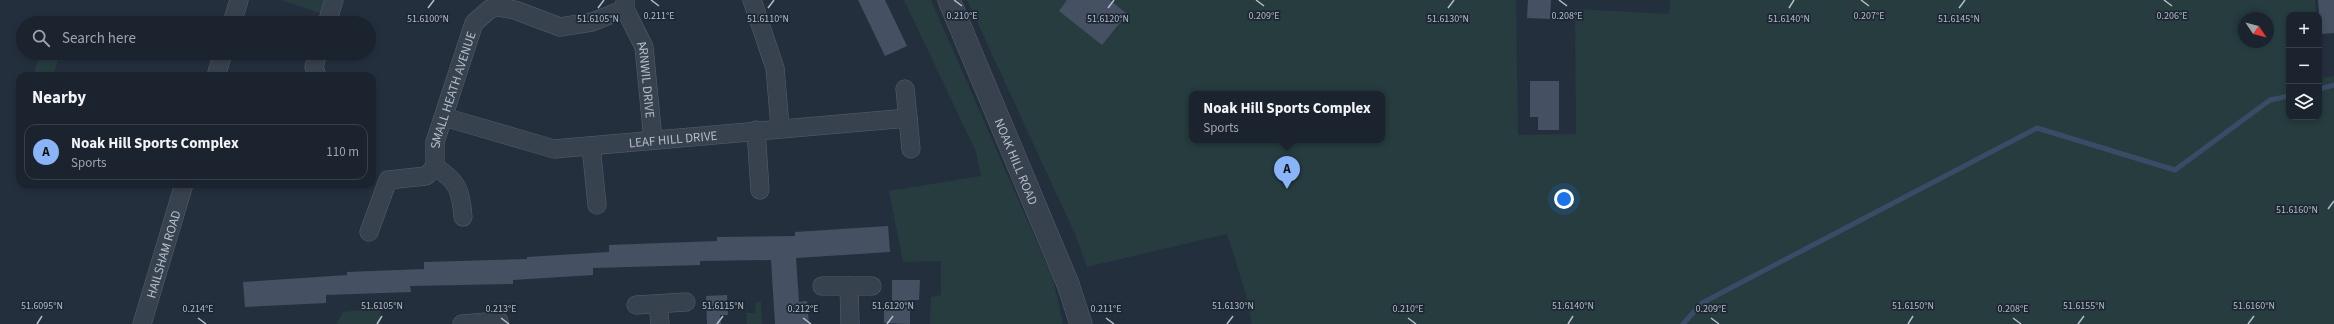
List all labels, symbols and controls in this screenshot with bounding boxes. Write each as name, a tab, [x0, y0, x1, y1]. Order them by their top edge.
text: 0.211°E	[644, 9, 674, 23]
text: 0.210°E	[947, 9, 977, 23]
text: 0.209°E	[1249, 9, 1279, 23]
text: 0.208°E	[1552, 9, 1582, 23]
text: 0.207°E	[1854, 9, 1884, 23]
text: 0.206°E	[2157, 9, 2187, 23]
text: 51.6100°N	[407, 12, 449, 26]
text: 51.6105°N	[577, 12, 619, 26]
text: 51.6110°N	[747, 12, 789, 26]
text: 51.6120°N	[1087, 12, 1129, 26]
text: 51.6130°N	[1427, 12, 1469, 26]
text: 51.6140°N	[1768, 12, 1810, 26]
text: 51.6145°N	[1938, 12, 1980, 26]
north arrow	[2238, 12, 2274, 48]
map controls	[2286, 12, 2322, 120]
button: +	[2286, 12, 2322, 48]
search box	[16, 16, 376, 60]
icon: search	[30, 27, 52, 49]
text: Search here	[62, 28, 136, 49]
street label: SMALL HEATH AVENUE	[427, 29, 481, 149]
street label: ARNWIL DRIVE	[632, 38, 659, 119]
button: −	[2286, 48, 2322, 84]
button: layers	[2286, 84, 2322, 120]
text: Nearby	[32, 86, 86, 110]
popup	[1189, 91, 1385, 143]
text: Noak Hill Sports Complex	[1203, 98, 1371, 119]
street label: NOAK HILL ROAD	[990, 116, 1042, 208]
text: Sports	[1203, 119, 1239, 137]
street label: LEAF HILL DRIVE	[628, 127, 718, 152]
text: Noak Hill Sports Complex	[71, 133, 239, 154]
text: A	[42, 143, 50, 161]
text: 110 m	[326, 143, 359, 161]
text: Sports	[71, 154, 106, 172]
pin: A	[1274, 156, 1300, 189]
your location	[1554, 189, 1574, 209]
text: 51.6160°N	[2276, 203, 2318, 217]
street label: HAILSHAM ROAD	[142, 208, 186, 300]
text: 51.6095°N	[21, 299, 63, 313]
text: 51.6105°N	[361, 299, 403, 313]
text: 51.6115°N	[702, 299, 744, 313]
text: 51.6120°N	[872, 299, 914, 313]
text: 51.6130°N	[1212, 299, 1254, 313]
text: 51.6140°N	[1552, 299, 1594, 313]
text: 51.6150°N	[1892, 299, 1934, 313]
text: 51.6155°N	[2063, 299, 2105, 313]
text: 51.6160°N	[2233, 299, 2275, 313]
text: 0.214°E	[183, 302, 213, 316]
text: 0.213°E	[486, 302, 516, 316]
text: 0.212°E	[788, 302, 818, 316]
text: 0.211°E	[1091, 302, 1121, 316]
text: 0.210°E	[1393, 302, 1423, 316]
text: 0.209°E	[1696, 302, 1726, 316]
text: 0.208°E	[1998, 302, 2028, 316]

